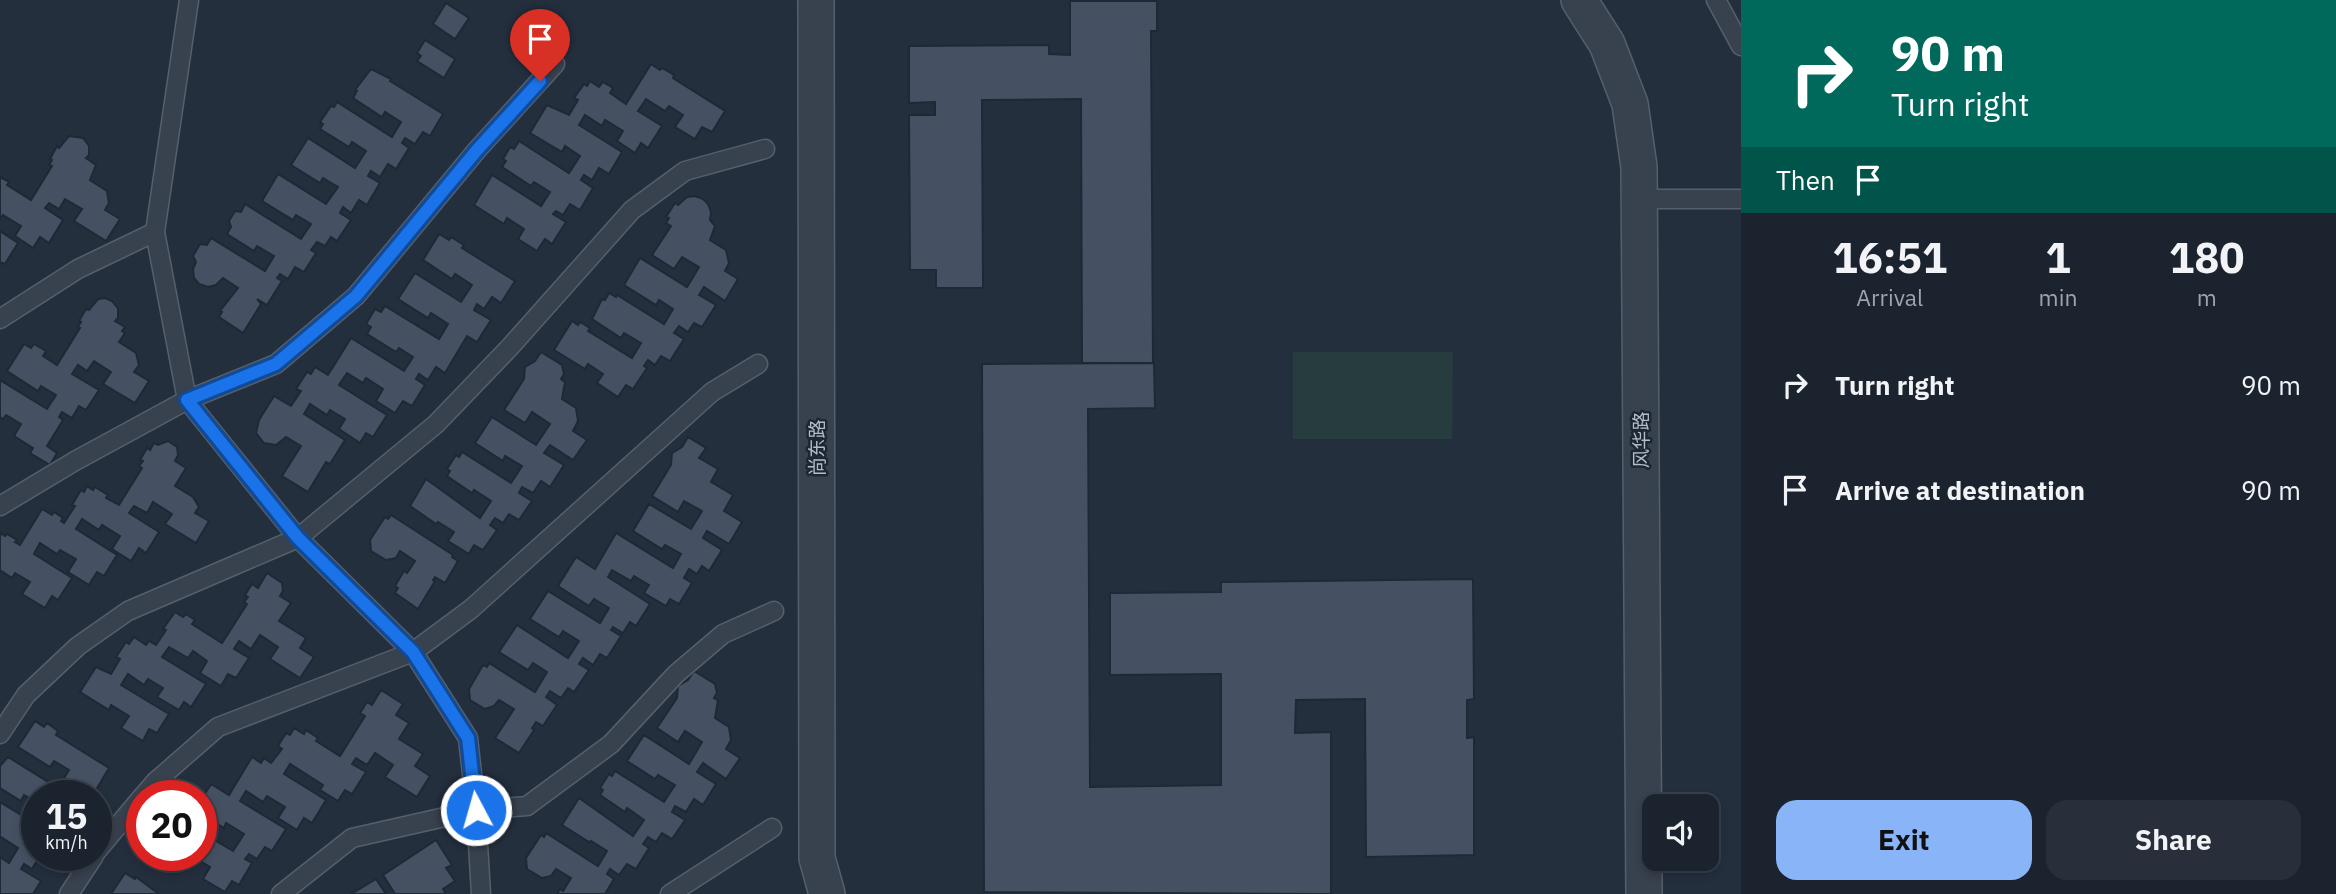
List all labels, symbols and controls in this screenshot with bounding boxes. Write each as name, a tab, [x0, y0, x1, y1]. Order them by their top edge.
pin	[510, 9, 570, 81]
icon: arrive	[521, 20, 559, 58]
text: 90 m	[1891, 21, 2005, 84]
icon: right	[1776, 28, 1867, 119]
text: Turn right	[1891, 83, 2029, 125]
icon: arrive	[1849, 161, 1887, 199]
text: Then	[1776, 163, 1835, 197]
text: 16:51	[1832, 230, 1947, 285]
text: 1	[2045, 230, 2071, 285]
text: 180	[2169, 230, 2245, 285]
text: Arrival	[1856, 282, 1923, 312]
text: min	[2039, 282, 2077, 312]
text: m	[2197, 282, 2217, 312]
icon: right	[1776, 366, 1814, 404]
text: Turn right	[1835, 368, 1954, 402]
text: 90 m	[2241, 368, 2301, 402]
street label: 风华路	[1629, 411, 1653, 469]
street label: 尚东路	[805, 419, 829, 477]
icon: arrive	[1776, 471, 1814, 509]
text: Arrive at destination	[1835, 473, 2085, 507]
text: 90 m	[2241, 473, 2301, 507]
position arrow	[439, 773, 513, 847]
speed limit sign: 20	[126, 780, 217, 871]
text: 15	[45, 793, 88, 839]
map controls	[1642, 794, 1719, 871]
button: sound	[1642, 794, 1719, 871]
button: Exit	[1776, 800, 2032, 880]
button: Share	[2046, 800, 2301, 880]
text: km/h	[45, 831, 88, 854]

